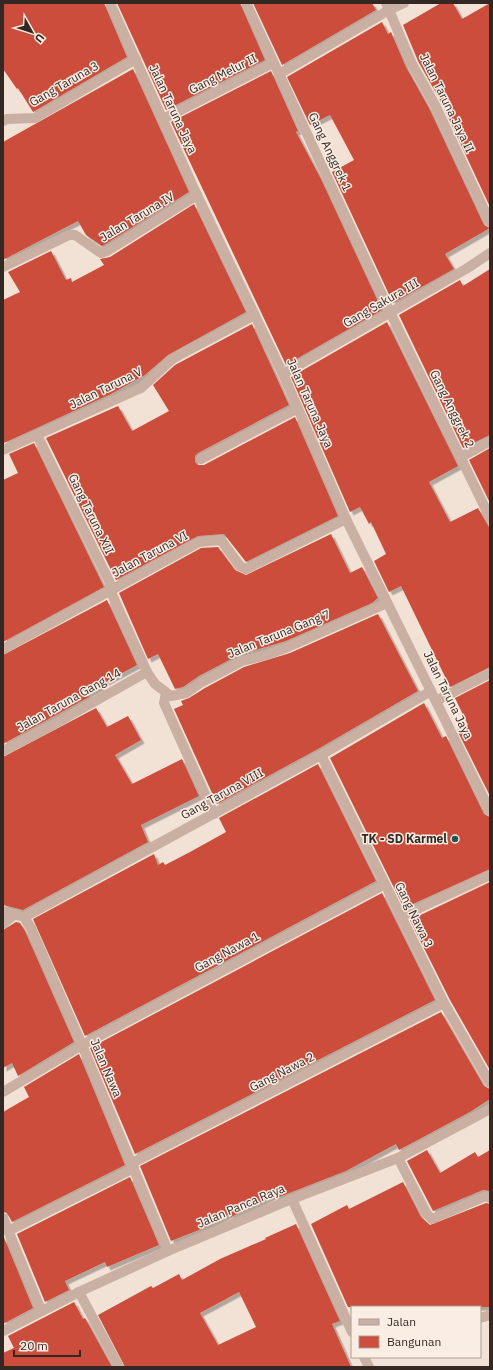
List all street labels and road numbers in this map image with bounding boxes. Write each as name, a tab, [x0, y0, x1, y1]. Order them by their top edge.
street label: Gang Melur II	[186, 50, 259, 97]
street label: Jalan Taruna Jaya II	[417, 51, 478, 155]
street label: Gang Taruna 3	[26, 58, 101, 109]
street label: Jalan Taruna Jaya	[146, 62, 201, 156]
street label: Gang Anggrek 1	[306, 110, 355, 194]
street label: Jalan Taruna IV	[97, 188, 177, 245]
street label: Gang Sakura III	[340, 275, 422, 330]
street label: Jalan Taruna Jaya	[284, 356, 337, 450]
street label: Jalan Taruna V	[67, 363, 145, 412]
street label: Gang Anggrek 2	[427, 367, 478, 450]
street label: Gang Taruna XII	[66, 471, 117, 557]
street label: Jalan Taruna VI	[109, 527, 190, 580]
street label: Jalan Taruna Gang 7	[225, 606, 332, 661]
street label: Jalan Taruna Jaya	[421, 648, 477, 742]
street label: Jalan Taruna Gang 14	[14, 665, 123, 734]
street label: Gang Taruna VIII	[178, 765, 266, 822]
street label: Gang Nawa 3	[392, 880, 437, 950]
street label: Gang Nawa 1	[192, 928, 262, 975]
street label: Jalan Nawa	[87, 1036, 126, 1100]
street label: Gang Nawa 2	[247, 1049, 317, 1094]
street label: Jalan Panca Raya	[195, 1180, 287, 1231]

